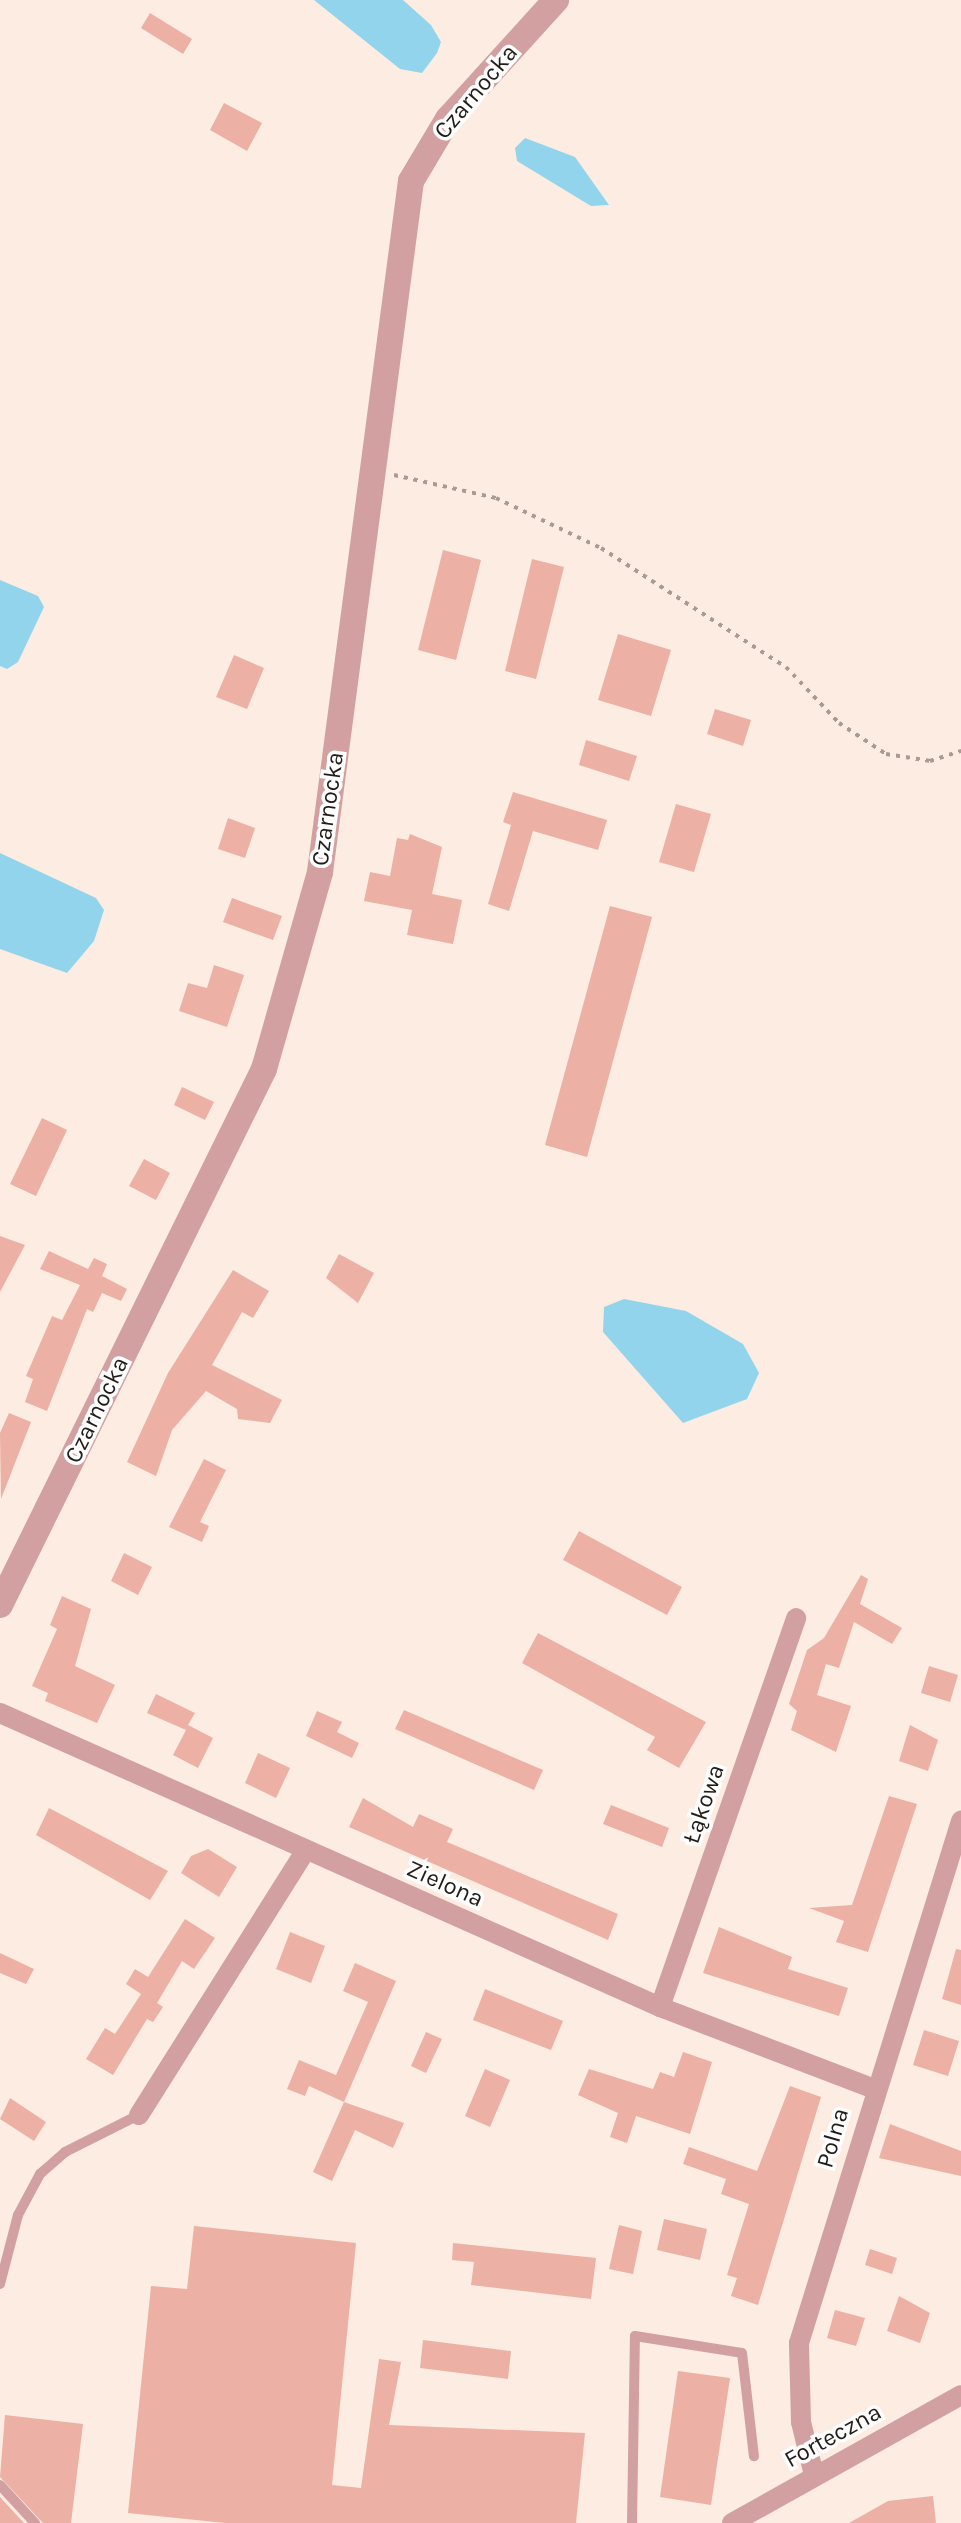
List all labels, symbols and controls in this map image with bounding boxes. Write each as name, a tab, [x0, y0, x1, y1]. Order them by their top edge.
street label: Czarnocka	[428, 39, 524, 145]
street label: Czarnocka	[306, 750, 350, 868]
street label: Czarnocka	[59, 1352, 135, 1468]
street label: Łąkowa	[677, 1761, 731, 1847]
street label: Zielona	[402, 1854, 488, 1914]
street label: Polna	[811, 2105, 855, 2171]
street label: Forteczna	[779, 2398, 887, 2474]

